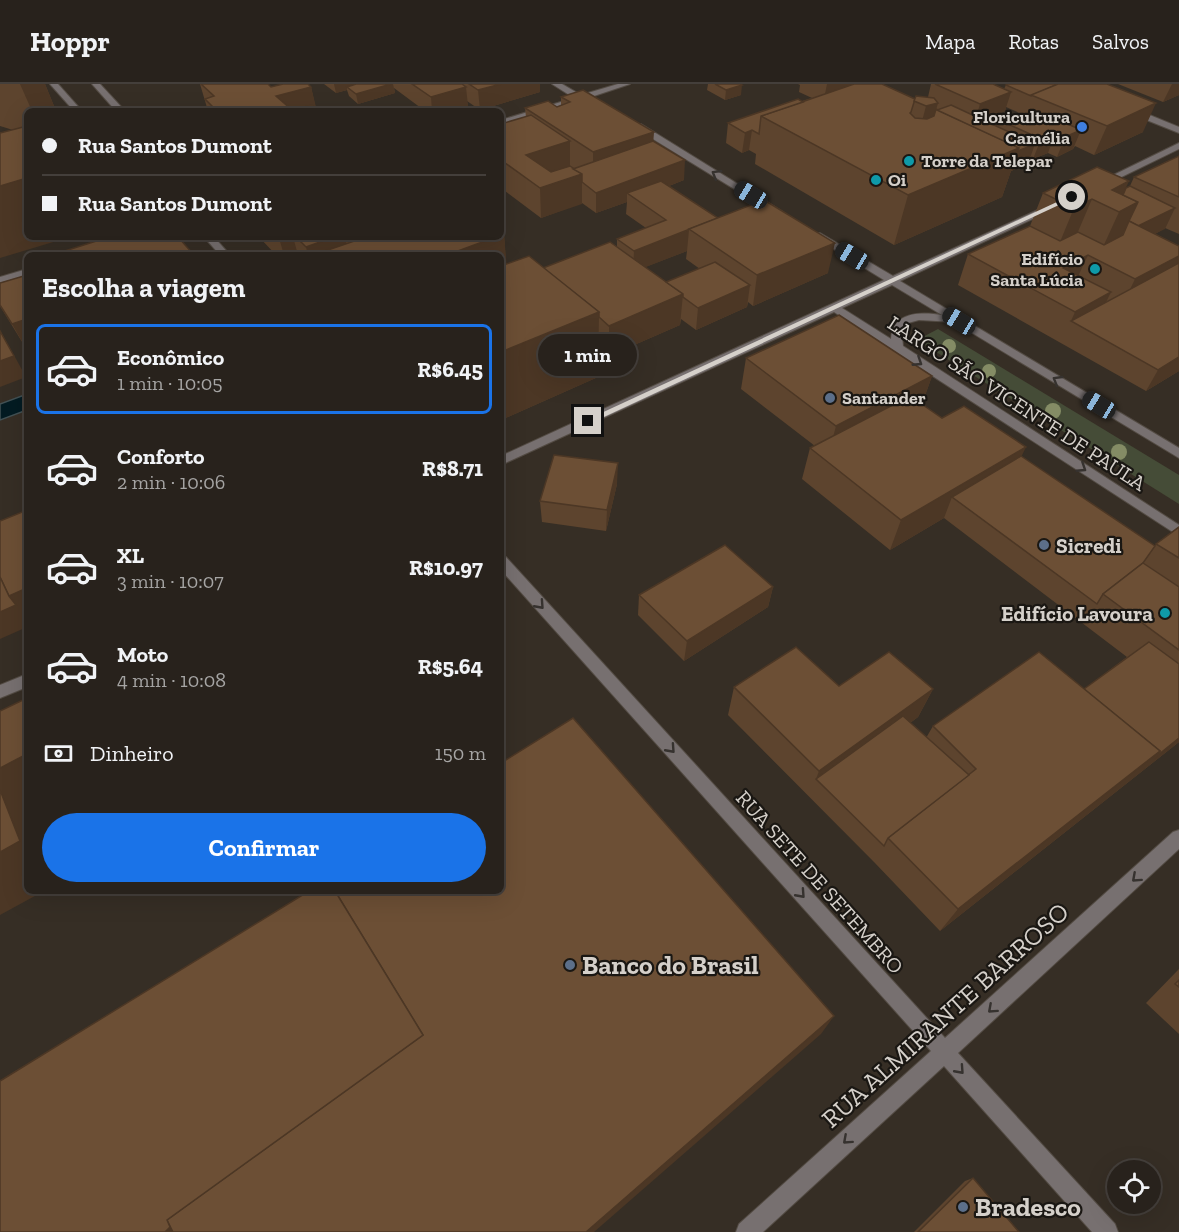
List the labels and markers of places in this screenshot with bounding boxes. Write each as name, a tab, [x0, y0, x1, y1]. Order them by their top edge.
place label: Floricultura Camélia	[973, 106, 1070, 149]
marker: Floricultura Camélia	[1075, 120, 1089, 134]
place label: Torre da Telepar	[921, 150, 1053, 172]
marker: Torre da Telepar	[902, 154, 916, 168]
place label: Oi	[888, 169, 907, 191]
marker: Oi	[869, 173, 883, 187]
place label: Edifício Santa Lúcia	[990, 248, 1084, 291]
marker: Edifício Santa Lúcia	[1088, 262, 1102, 276]
place label: Santander	[842, 387, 926, 409]
marker: Santander	[823, 391, 837, 405]
place label: Sicredi	[1056, 533, 1122, 558]
marker: Sicredi	[1037, 538, 1051, 552]
place label: Edifício Lavoura	[1001, 601, 1153, 626]
marker: Edifício Lavoura	[1158, 606, 1172, 620]
place label: Banco do Brasil	[582, 949, 759, 981]
marker: Banco do Brasil	[563, 958, 577, 972]
place label: Bradesco	[975, 1191, 1081, 1223]
marker: Bradesco	[956, 1200, 970, 1214]

